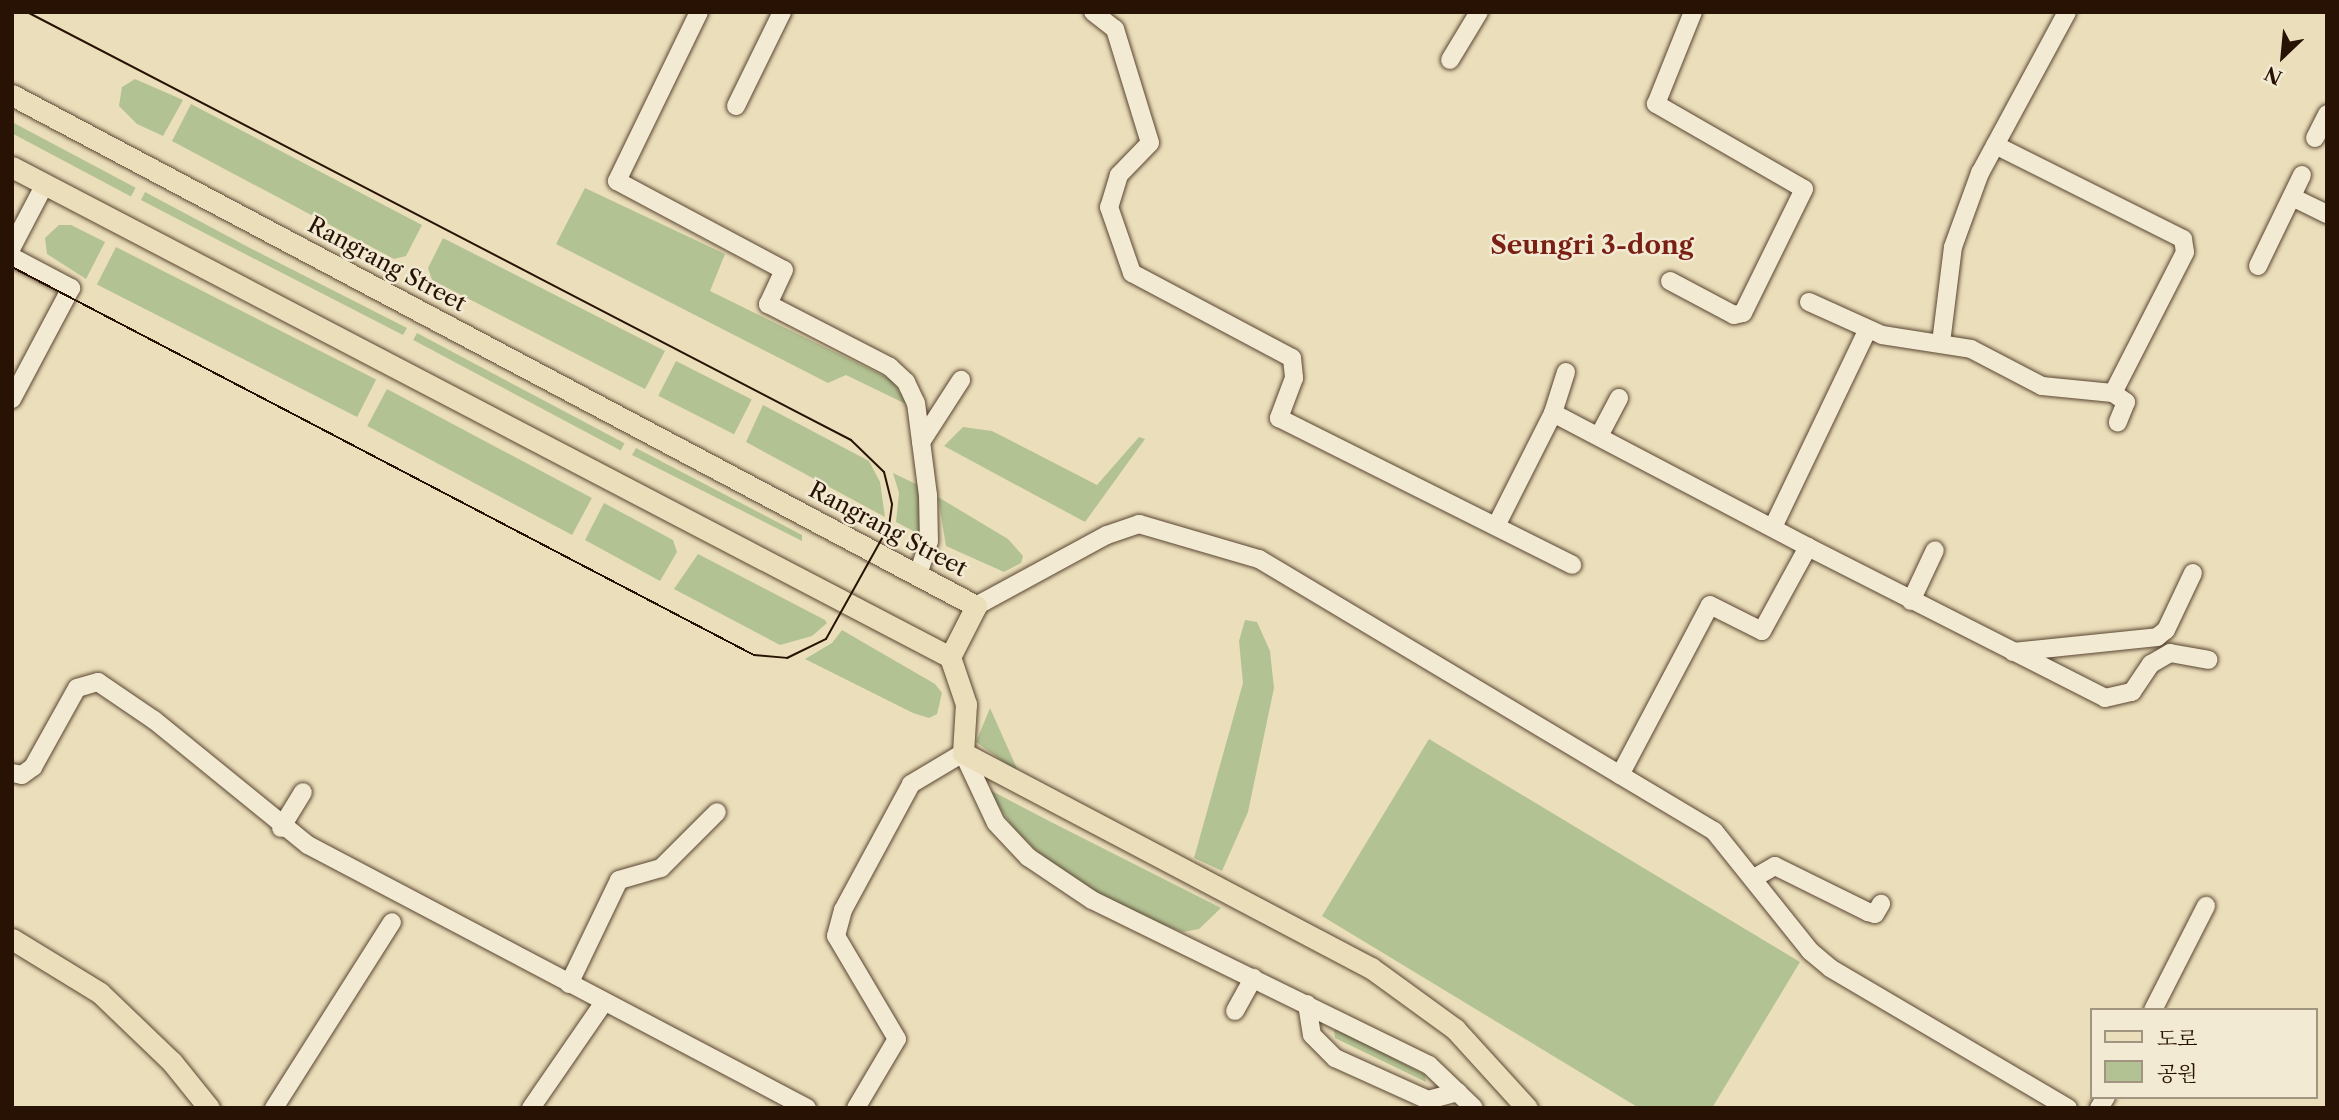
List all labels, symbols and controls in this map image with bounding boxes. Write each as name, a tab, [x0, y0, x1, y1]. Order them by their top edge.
north arrow	[2248, 21, 2318, 91]
text: N	[2261, 61, 2286, 89]
street label: Rangrang Street	[303, 211, 471, 317]
district label: Seungri 3-dong	[1490, 230, 1694, 262]
street label: Rangrang Street	[804, 476, 972, 582]
legend	[2090, 1008, 2318, 1099]
text: 도로	[2157, 1026, 2198, 1051]
text: 공원	[2157, 1061, 2198, 1086]

